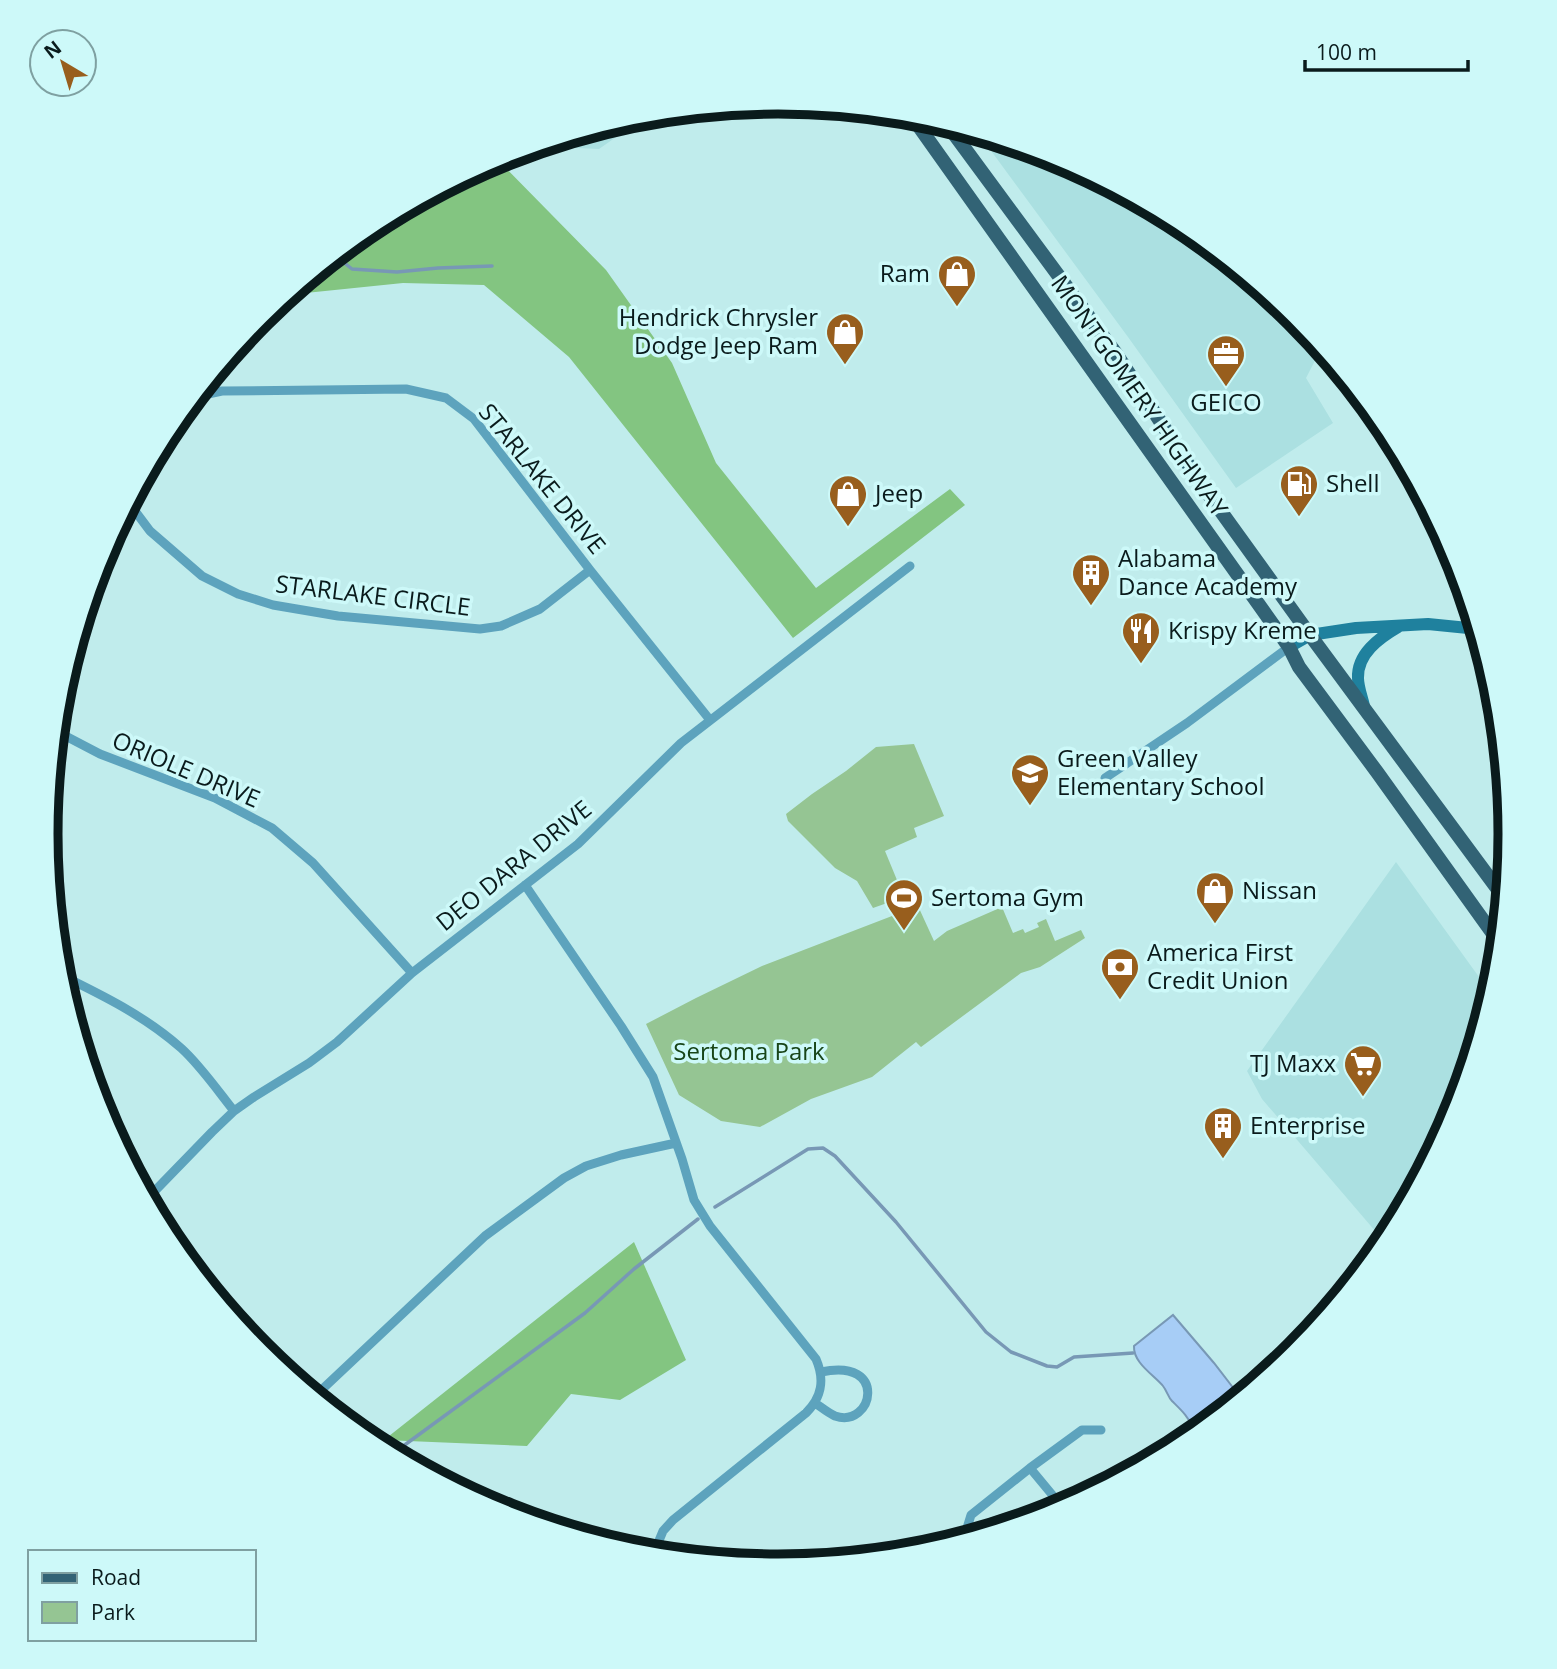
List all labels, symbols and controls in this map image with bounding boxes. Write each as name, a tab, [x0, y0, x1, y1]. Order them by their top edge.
north arrow	[28, 28, 98, 98]
scale bar	[1305, 28, 1468, 72]
text: N	[38, 35, 67, 65]
text: 100 m	[1316, 38, 1377, 66]
shop icon: Ram	[936, 253, 978, 308]
place label: Ram	[880, 256, 930, 289]
street label: MONTGOMERY HIGHWAY	[1044, 268, 1236, 523]
place label: Hendrick Chrysler Dodge Jeep Ram	[619, 300, 818, 361]
shop icon: Hendrick Chrysler Dodge Jeep Ram	[824, 311, 866, 366]
office icon: GEICO	[1205, 333, 1247, 388]
place label: GEICO	[1190, 385, 1262, 418]
street label: STARLAKE DRIVE	[472, 396, 614, 560]
fuel station icon: Shell	[1278, 463, 1320, 518]
place label: Shell	[1326, 466, 1379, 499]
shop icon: Jeep	[827, 473, 869, 528]
place label: Jeep	[873, 476, 923, 509]
place label: Alabama Dance Academy	[1118, 541, 1298, 602]
building icon: Alabama Dance Academy	[1070, 552, 1112, 607]
street label: STARLAKE CIRCLE	[274, 566, 472, 623]
restaurant icon: Krispy Kreme	[1120, 610, 1162, 665]
place label: Krispy Kreme	[1168, 613, 1317, 646]
street label: ORIOLE DRIVE	[108, 723, 266, 815]
place label: Green Valley Elementary School	[1057, 741, 1265, 802]
school or university icon: Green Valley Elementary School	[1009, 752, 1051, 807]
street label: DEO DARA DRIVE	[428, 792, 598, 938]
shop icon: Nissan	[1194, 870, 1236, 925]
place label: Nissan	[1242, 873, 1317, 906]
sports icon: Sertoma Gym	[883, 877, 925, 932]
place label: Sertoma Gym	[931, 880, 1084, 913]
place label: America First Credit Union	[1147, 935, 1293, 996]
bank icon: America First Credit Union	[1099, 946, 1141, 1001]
park label: Sertoma Park	[673, 1034, 825, 1067]
supermarket icon: TJ Maxx	[1342, 1043, 1384, 1098]
place label: TJ Maxx	[1250, 1046, 1336, 1079]
building icon: Enterprise	[1202, 1105, 1244, 1160]
place label: Enterprise	[1250, 1108, 1365, 1141]
legend	[28, 1550, 256, 1641]
text: Road	[91, 1563, 141, 1591]
text: Park	[91, 1598, 135, 1626]

